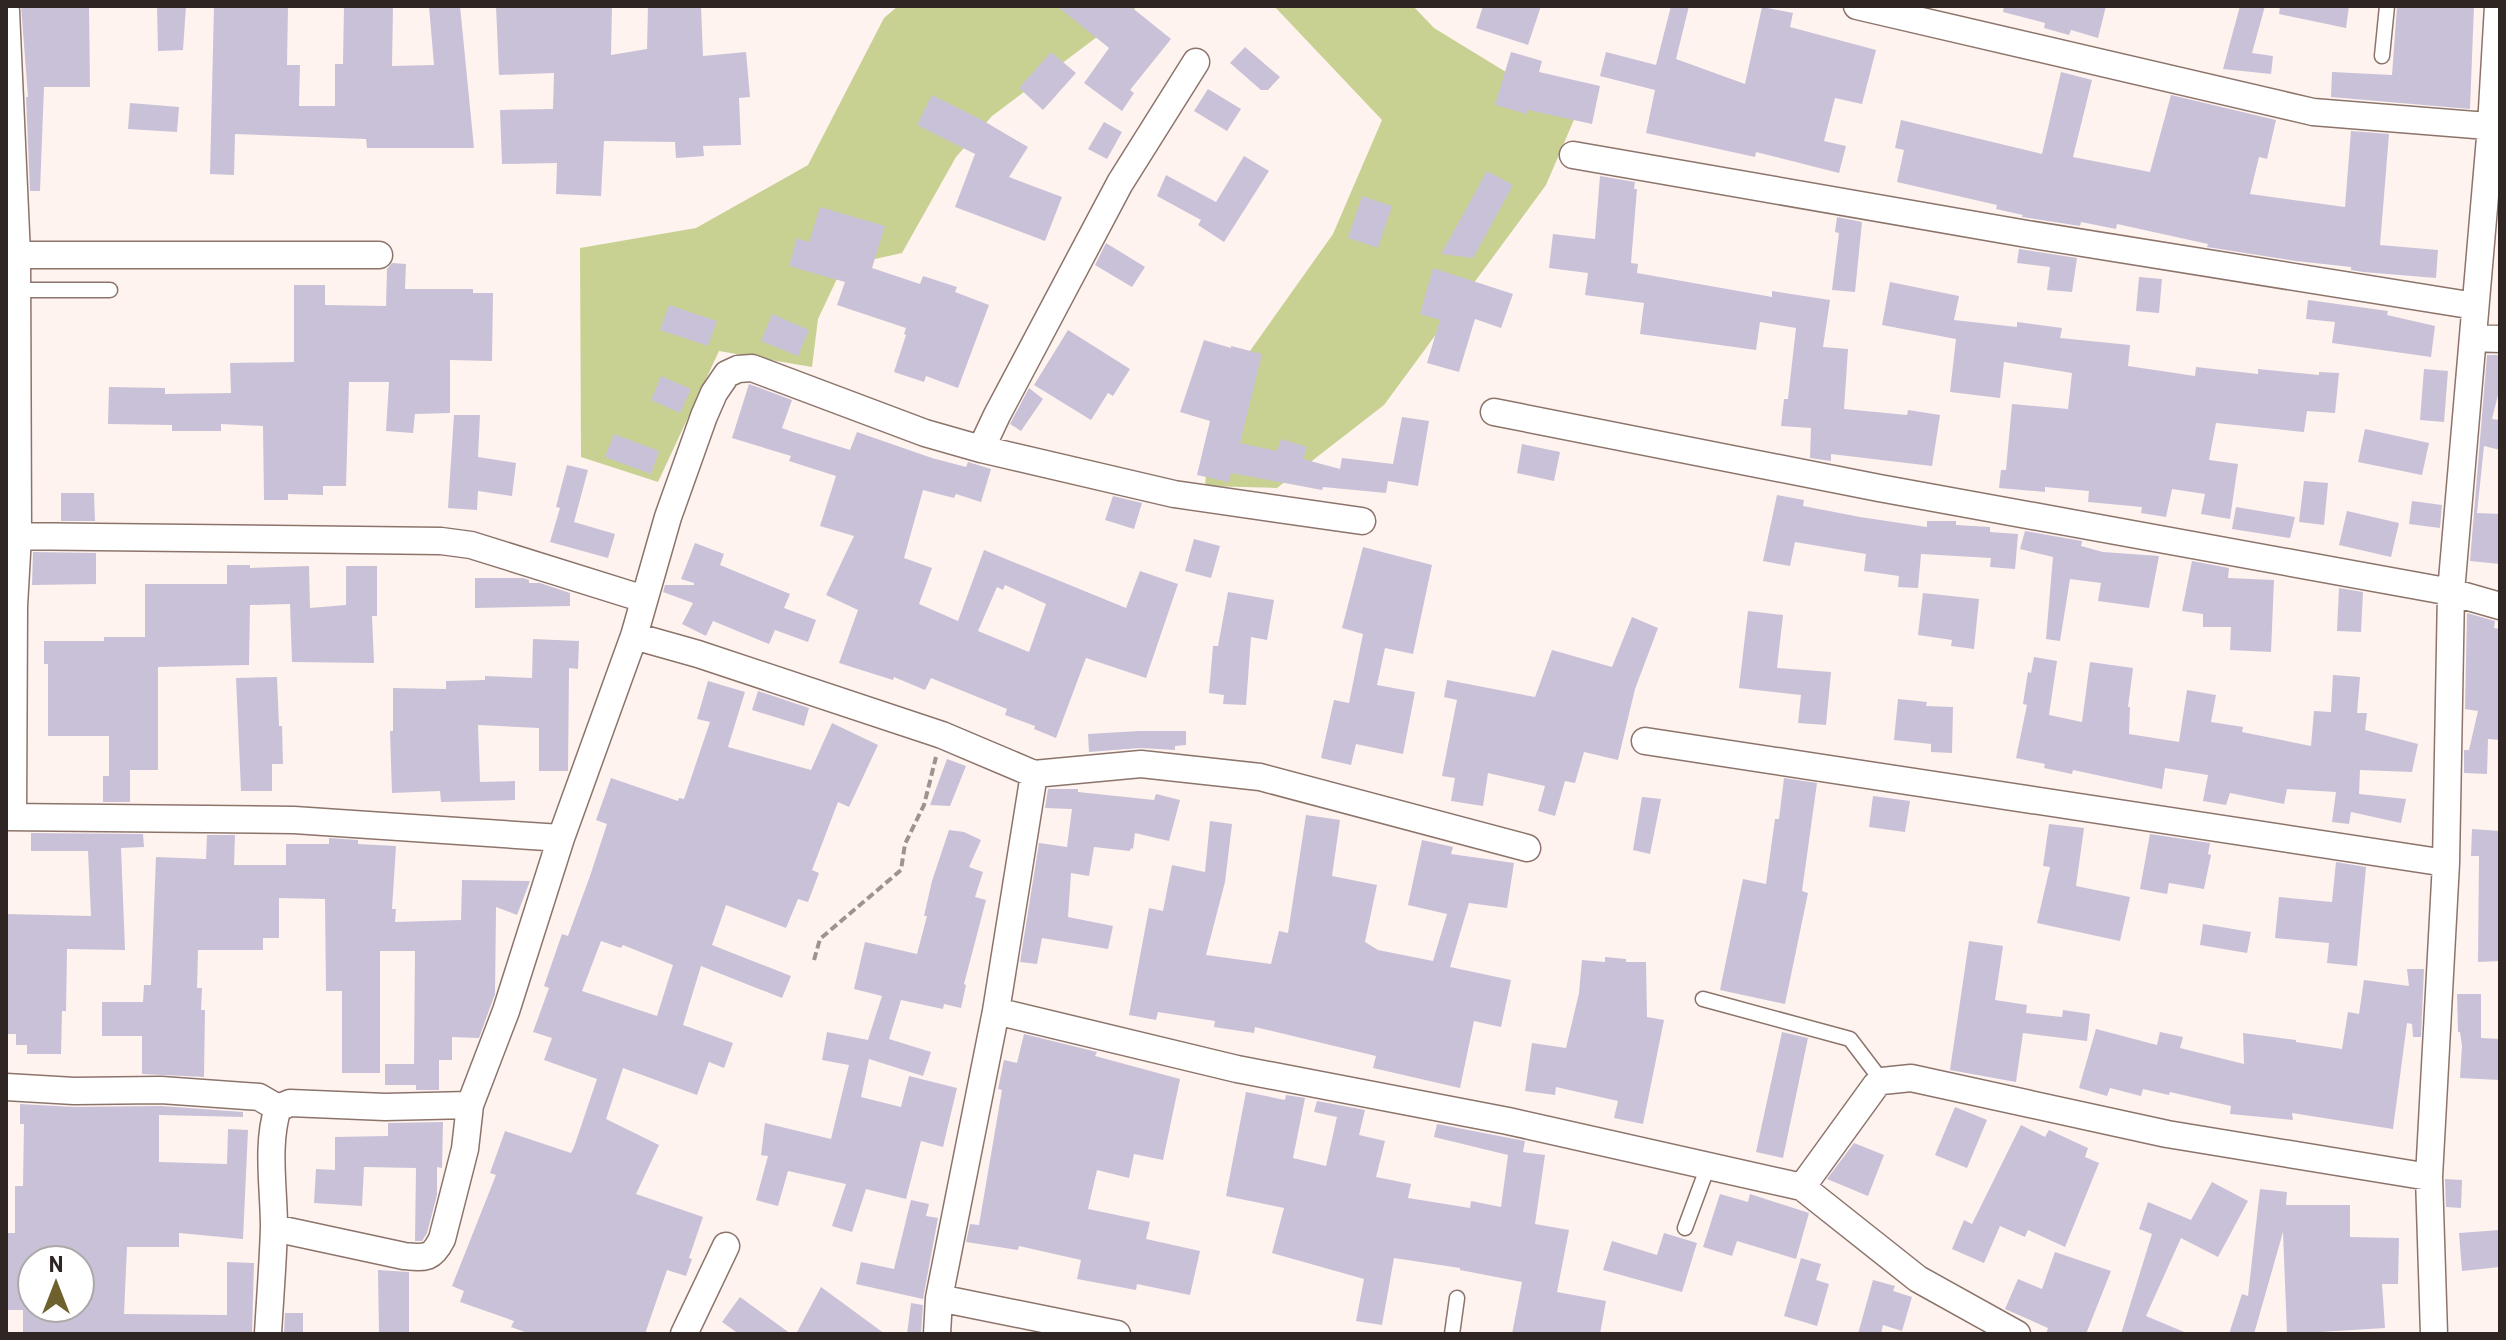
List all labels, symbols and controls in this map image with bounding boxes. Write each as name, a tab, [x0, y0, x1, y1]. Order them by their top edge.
north arrow	[16, 1244, 96, 1324]
text: N	[49, 1250, 63, 1276]

